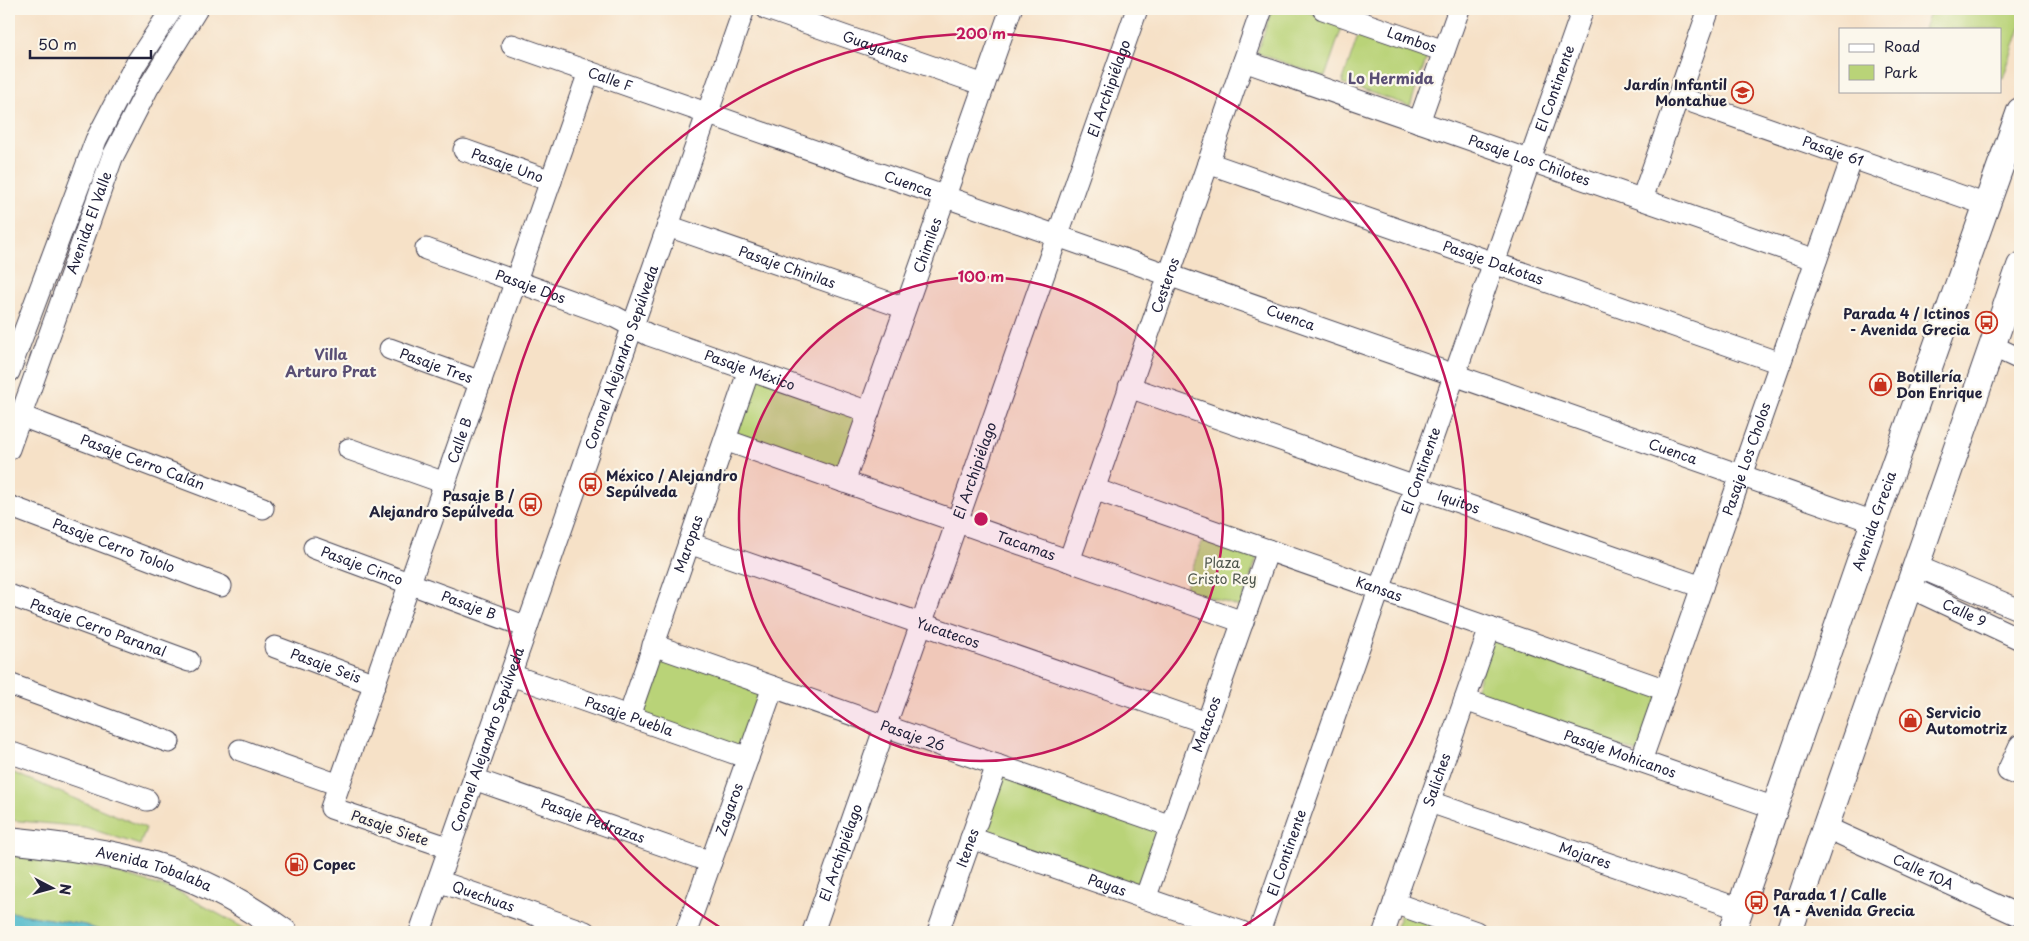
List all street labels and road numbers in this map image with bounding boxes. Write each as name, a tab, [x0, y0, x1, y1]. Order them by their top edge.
street label: Lambos	[1384, 21, 1440, 58]
street label: Guayanas	[840, 25, 912, 68]
street label: El Archipiélago	[1082, 37, 1135, 140]
street label: El Continente	[1530, 42, 1580, 134]
street label: Calle F	[585, 61, 636, 96]
street label: Pasaje Los Chilotes	[1466, 129, 1593, 191]
street label: Pasaje 61	[1799, 130, 1866, 171]
street label: Pasaje Uno	[469, 142, 547, 188]
street label: Cuenca	[881, 165, 936, 202]
street label: Avenida El Valle	[61, 168, 117, 277]
street label: Chimiles	[908, 215, 947, 276]
street label: Pasaje Dakotas	[1440, 235, 1546, 289]
street label: Pasaje Chinilas	[736, 240, 839, 293]
street label: Cesteros	[1146, 255, 1184, 316]
street label: Coronel Alejandro Sepúlveda	[579, 262, 663, 452]
street label: Pasaje Dos	[493, 264, 569, 308]
street label: Cuenca	[1264, 299, 1318, 336]
street label: Pasaje Tres	[397, 342, 476, 388]
street label: Pasaje México	[702, 344, 798, 395]
street label: Pasaje Los Cholos	[1717, 399, 1776, 518]
street label: Calle B	[442, 414, 477, 466]
street label: El Archipiélago	[948, 419, 1001, 522]
street label: El Continente	[1396, 424, 1445, 517]
street label: Pasaje Cerro Calán	[78, 429, 208, 495]
street label: Cuenca	[1646, 433, 1700, 469]
street label: Avenida Grecia	[1847, 468, 1901, 573]
street label: Iquitos	[1435, 484, 1483, 519]
street label: Pasaje Cerro Tololo	[50, 512, 178, 578]
street label: Maropas	[668, 512, 708, 575]
street label: Tacamas	[994, 525, 1058, 565]
street label: Pasaje Cinco	[318, 540, 406, 590]
street label: Kansas	[1353, 571, 1405, 606]
street label: Pasaje B	[438, 585, 499, 625]
street label: Pasaje Cerro Paranal	[27, 593, 169, 662]
street label: Calle 9	[1939, 593, 1990, 632]
street label: Yucatecos	[913, 612, 983, 653]
street label: Pasaje Seis	[288, 643, 364, 688]
street label: Coronel Alejandro Sepúlveda	[445, 644, 529, 835]
street label: Pasaje Puebla	[582, 691, 676, 741]
street label: Matacos	[1187, 694, 1226, 755]
street label: Pasaje 26	[878, 714, 948, 756]
street label: Pasaje Mohicanos	[1561, 724, 1679, 783]
street label: Saliches	[1418, 750, 1456, 809]
street label: Zagaros	[710, 780, 748, 839]
street label: Pasaje Pedrazas	[538, 792, 648, 848]
street label: El Archipiélago	[814, 801, 867, 904]
street label: Pasaje Siete	[348, 804, 432, 851]
street label: El Continente	[1261, 806, 1311, 899]
street label: Itenes	[951, 826, 984, 870]
street label: Mojares	[1556, 836, 1614, 874]
street label: Avenida Tobalaba	[94, 841, 216, 896]
street label: Calle 10A	[1889, 848, 1958, 895]
street label: Payas	[1085, 868, 1129, 901]
street label: Quechuas	[449, 876, 518, 917]

